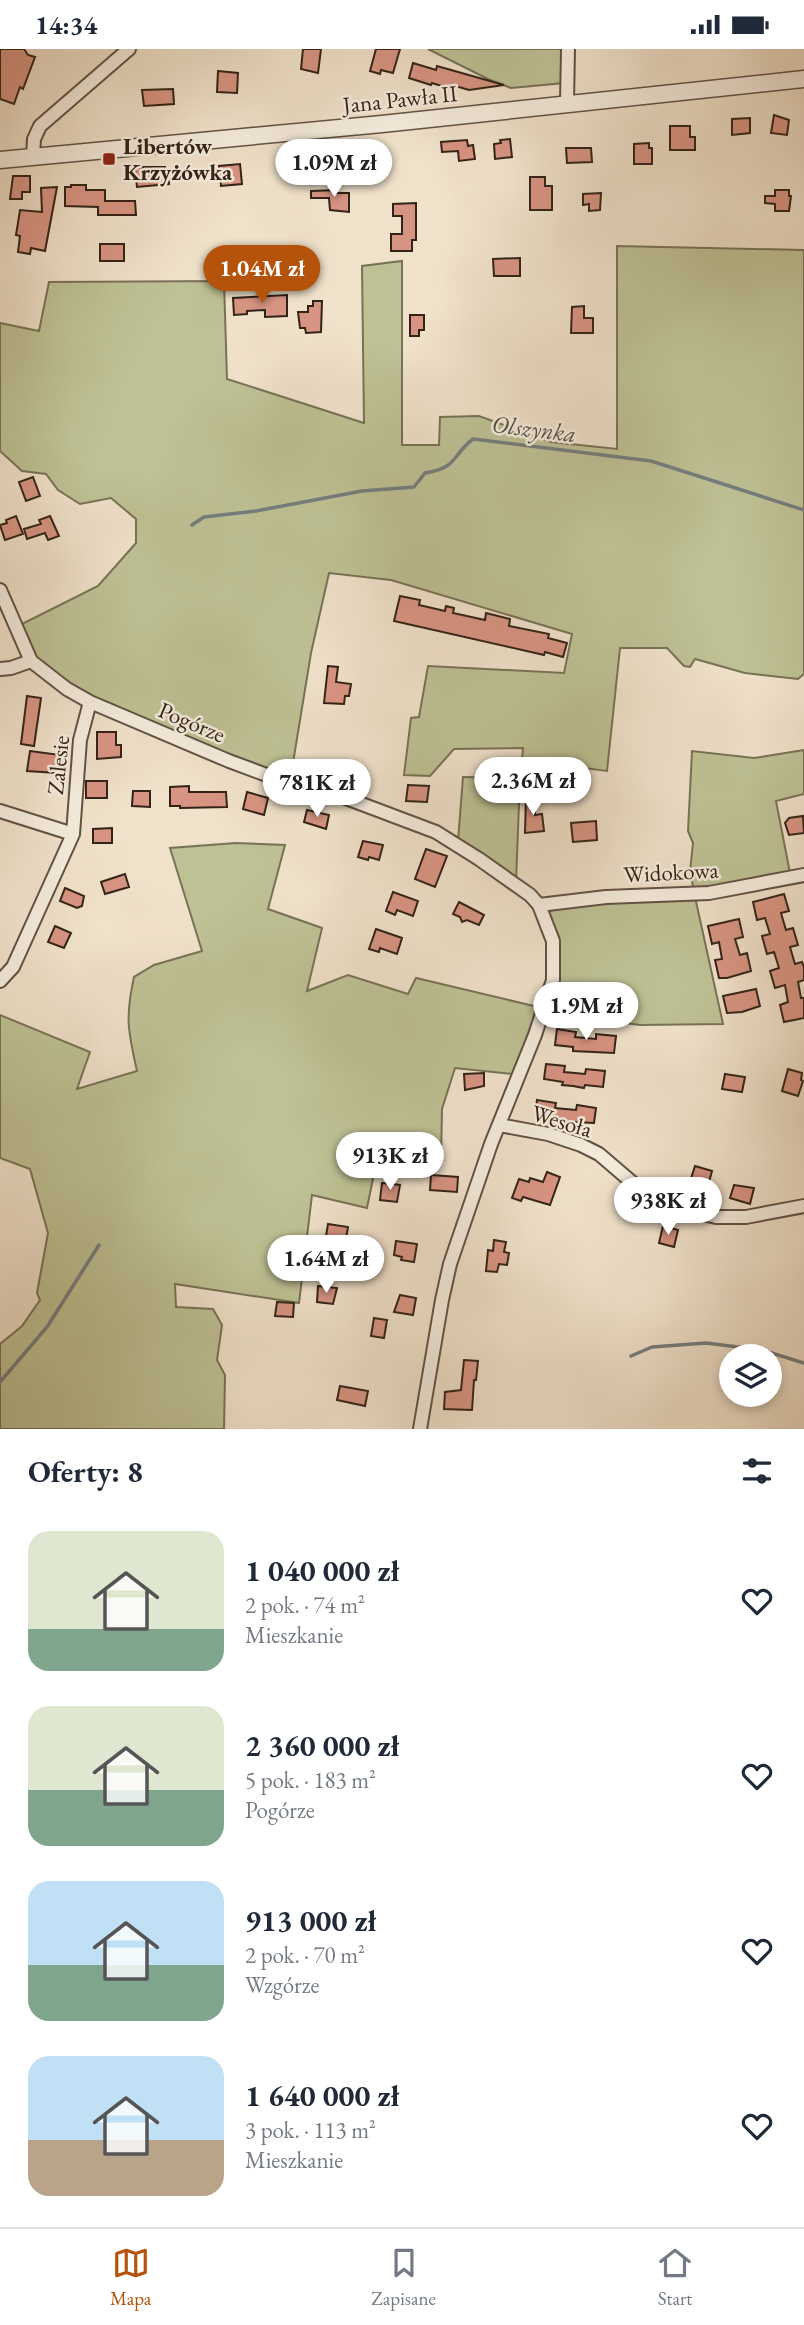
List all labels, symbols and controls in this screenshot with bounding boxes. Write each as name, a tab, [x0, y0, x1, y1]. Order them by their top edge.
text: 14:34	[35, 8, 97, 42]
street label: Jana Pawła II	[339, 78, 459, 120]
place label: Libertów Krzyżówka	[123, 131, 233, 187]
pin: 1.09M zł	[262, 139, 406, 199]
text: 1.09M zł	[291, 147, 377, 177]
marker: Libertów Krzyżówka	[101, 151, 117, 167]
pin: 1.04M zł	[190, 245, 334, 305]
text: 1.04M zł	[219, 253, 305, 283]
water label: Olszynka	[490, 408, 578, 449]
street label: Pogórze	[154, 695, 230, 749]
street label: Zalesie	[40, 734, 76, 796]
pin: 2.36M zł	[461, 757, 605, 817]
pin: 781K zł	[252, 759, 382, 819]
text: 2.36M zł	[490, 765, 576, 795]
text: 781K zł	[279, 767, 355, 797]
street label: Widokowa	[623, 854, 720, 889]
pin: 1.9M zł	[521, 983, 651, 1042]
text: 1.9M zł	[549, 990, 623, 1020]
street label: Wesoła	[528, 1098, 597, 1145]
pin: 913K zł	[325, 1133, 455, 1192]
text: 913K zł	[352, 1140, 428, 1170]
pin: 938K zł	[603, 1177, 733, 1237]
text: 938K zł	[630, 1185, 706, 1215]
pin: 1.64M zł	[254, 1235, 398, 1295]
text: 1.64M zł	[283, 1243, 369, 1273]
map controls	[719, 1344, 782, 1407]
button: layers	[719, 1344, 782, 1407]
text: Oferty: 8	[28, 1452, 143, 1491]
icon: filters	[738, 1452, 776, 1490]
text: 1 040 000 zł	[245, 1551, 399, 1590]
icon: home	[84, 1559, 168, 1643]
icon: heart	[738, 1582, 776, 1620]
text: 2 pok. · 74 m²	[245, 1590, 365, 1620]
text: Mieszkanie	[245, 1620, 343, 1650]
text: 2 360 000 zł	[245, 1726, 399, 1765]
icon: home	[84, 1734, 168, 1818]
icon: heart	[738, 1757, 776, 1795]
text: 5 pok. · 183 m²	[245, 1765, 376, 1795]
text: Pogórze	[245, 1795, 315, 1825]
text: 913 000 zł	[245, 1901, 376, 1940]
icon: home	[84, 1909, 168, 1993]
icon: heart	[738, 1932, 776, 1970]
text: 2 pok. · 70 m²	[245, 1940, 365, 1970]
text: Wzgórze	[245, 1970, 319, 2000]
text: 1 640 000 zł	[245, 2076, 399, 2115]
icon: home	[84, 2084, 168, 2168]
icon: heart	[738, 2107, 776, 2145]
text: 3 pok. · 113 m²	[245, 2115, 376, 2145]
text: Mieszkanie	[245, 2145, 343, 2175]
tab: Mapa	[110, 2244, 151, 2311]
tab: Zapisane	[371, 2244, 436, 2311]
tab: Start	[656, 2244, 694, 2311]

